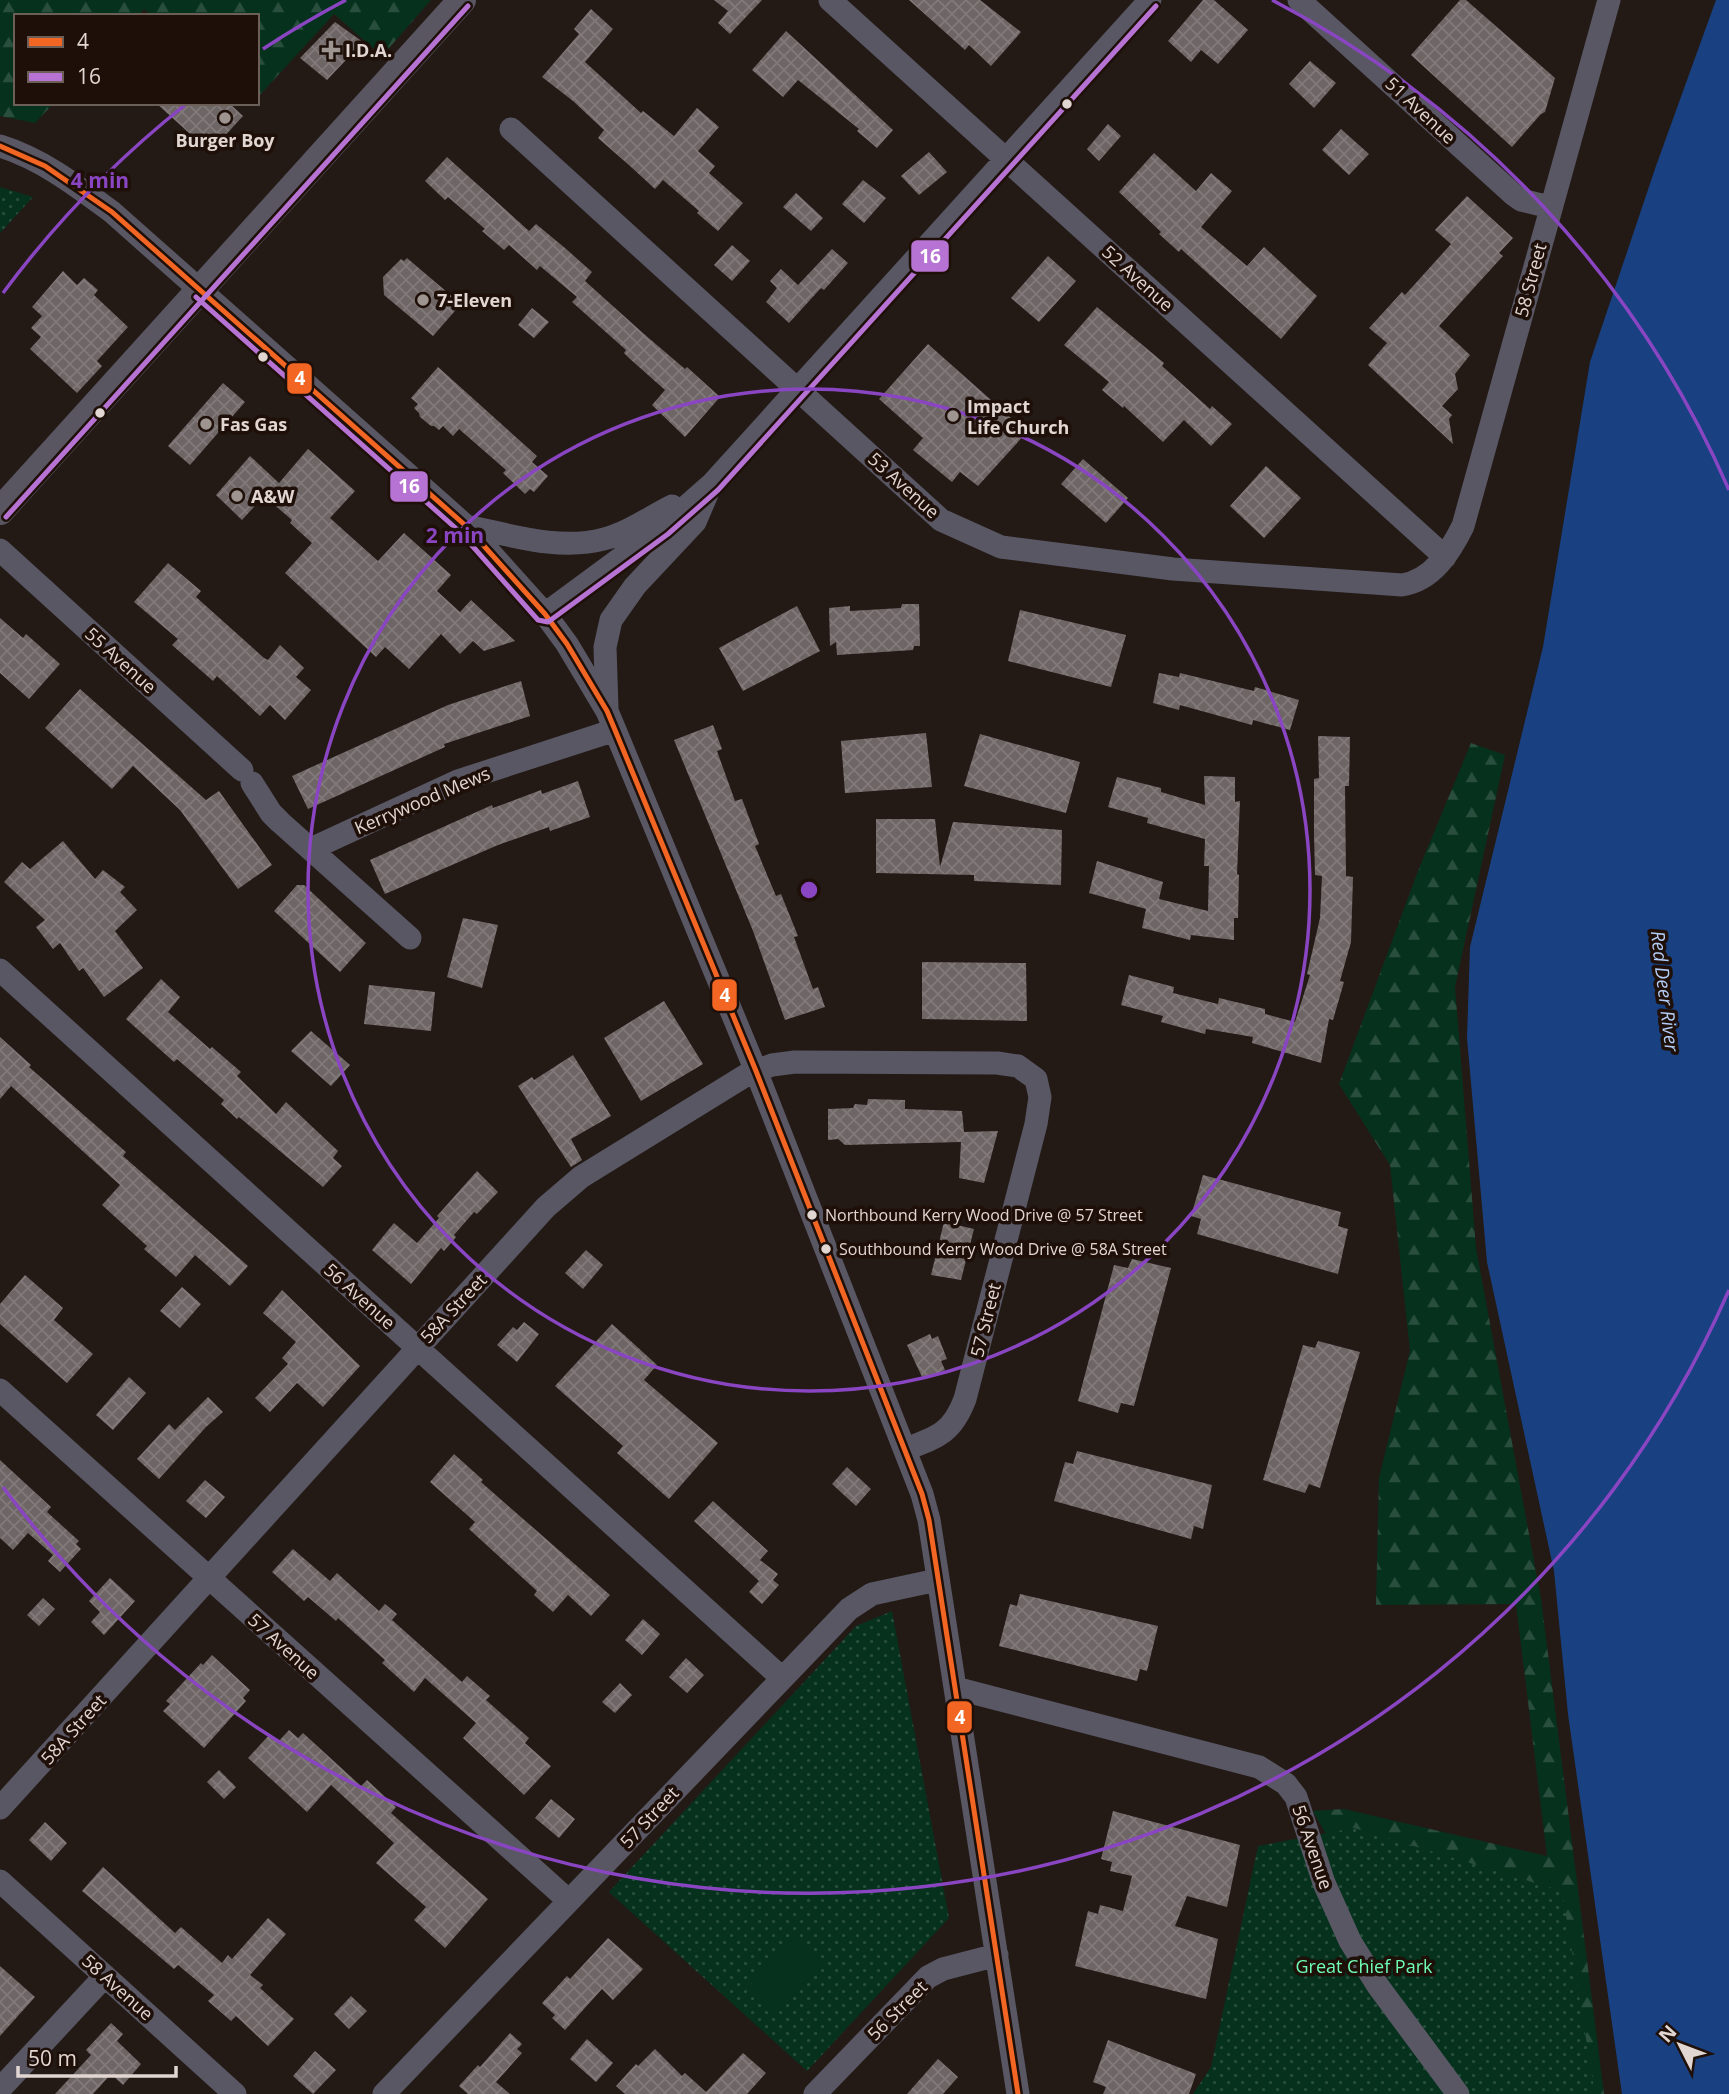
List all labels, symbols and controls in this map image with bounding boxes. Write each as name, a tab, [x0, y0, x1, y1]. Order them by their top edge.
legend	[14, 14, 259, 105]
text: 4	[77, 27, 89, 55]
place label: I.D.A.	[345, 38, 392, 62]
marker: I.D.A.	[323, 42, 339, 58]
text: 16	[77, 62, 101, 90]
street label: 51 Avenue	[1381, 71, 1461, 149]
unlabelled marker	[1060, 97, 1074, 111]
marker: Burger Boy	[217, 110, 233, 126]
place label: Burger Boy	[175, 128, 275, 152]
text: 4 min	[71, 166, 129, 194]
line badge: 16	[910, 239, 950, 273]
street label: 52 Avenue	[1097, 240, 1179, 316]
street label: 58 Street	[1509, 240, 1551, 320]
text: 16	[919, 243, 941, 269]
place label: 7-Eleven	[437, 288, 512, 312]
marker: 7-Eleven	[415, 292, 431, 308]
unlabelled marker	[256, 350, 270, 364]
line badge: 4	[286, 362, 313, 395]
text: 4	[295, 365, 306, 391]
place label: Impact Life Church	[967, 394, 1069, 439]
unlabelled marker	[93, 406, 107, 420]
marker: Impact Life Church	[945, 408, 961, 424]
place label: Fas Gas	[220, 412, 287, 436]
marker: Fas Gas	[198, 416, 214, 432]
street label: 53 Avenue	[863, 447, 945, 523]
line badge: 16	[389, 470, 429, 503]
text: 16	[398, 473, 420, 499]
place label: A&W	[251, 484, 295, 508]
marker: A&W	[229, 488, 245, 504]
text: 2 min	[426, 521, 484, 549]
street label: 55 Avenue	[80, 622, 162, 698]
street label: Kerrywood Mews	[351, 761, 493, 839]
centre of rings	[797, 878, 821, 902]
water label: Red Deer River	[1645, 929, 1685, 1054]
line badge: 4	[711, 978, 738, 1012]
text: 4	[720, 982, 731, 1008]
place label: Northbound Kerry Wood Drive @ 57 Street	[825, 1204, 1143, 1226]
marker: Northbound Kerry Wood Drive @ 57 Street	[805, 1208, 819, 1222]
place label: Southbound Kerry Wood Drive @ 58A Street	[839, 1238, 1167, 1260]
marker: Southbound Kerry Wood Drive @ 58A Street	[819, 1242, 833, 1256]
street label: 56 Avenue	[319, 1258, 401, 1334]
street label: 58A Street	[415, 1268, 491, 1348]
street label: 57 Street	[964, 1280, 1006, 1360]
street label: 57 Avenue	[243, 1608, 325, 1684]
street label: 58A Street	[35, 1689, 111, 1769]
line badge: 4	[946, 1700, 973, 1734]
text: 4	[955, 1704, 966, 1730]
street label: 57 Street	[614, 1781, 684, 1853]
street label: 56 Avenue	[1287, 1802, 1339, 1892]
street label: 58 Avenue	[77, 1949, 159, 2025]
park label: Great Chief Park	[1295, 1954, 1433, 1978]
street label: 56 Street	[862, 1975, 932, 2045]
north arrow	[1645, 2010, 1715, 2080]
text: N	[1653, 2019, 1682, 2048]
scale bar	[18, 2035, 175, 2078]
text: 50 m	[28, 2044, 77, 2072]

